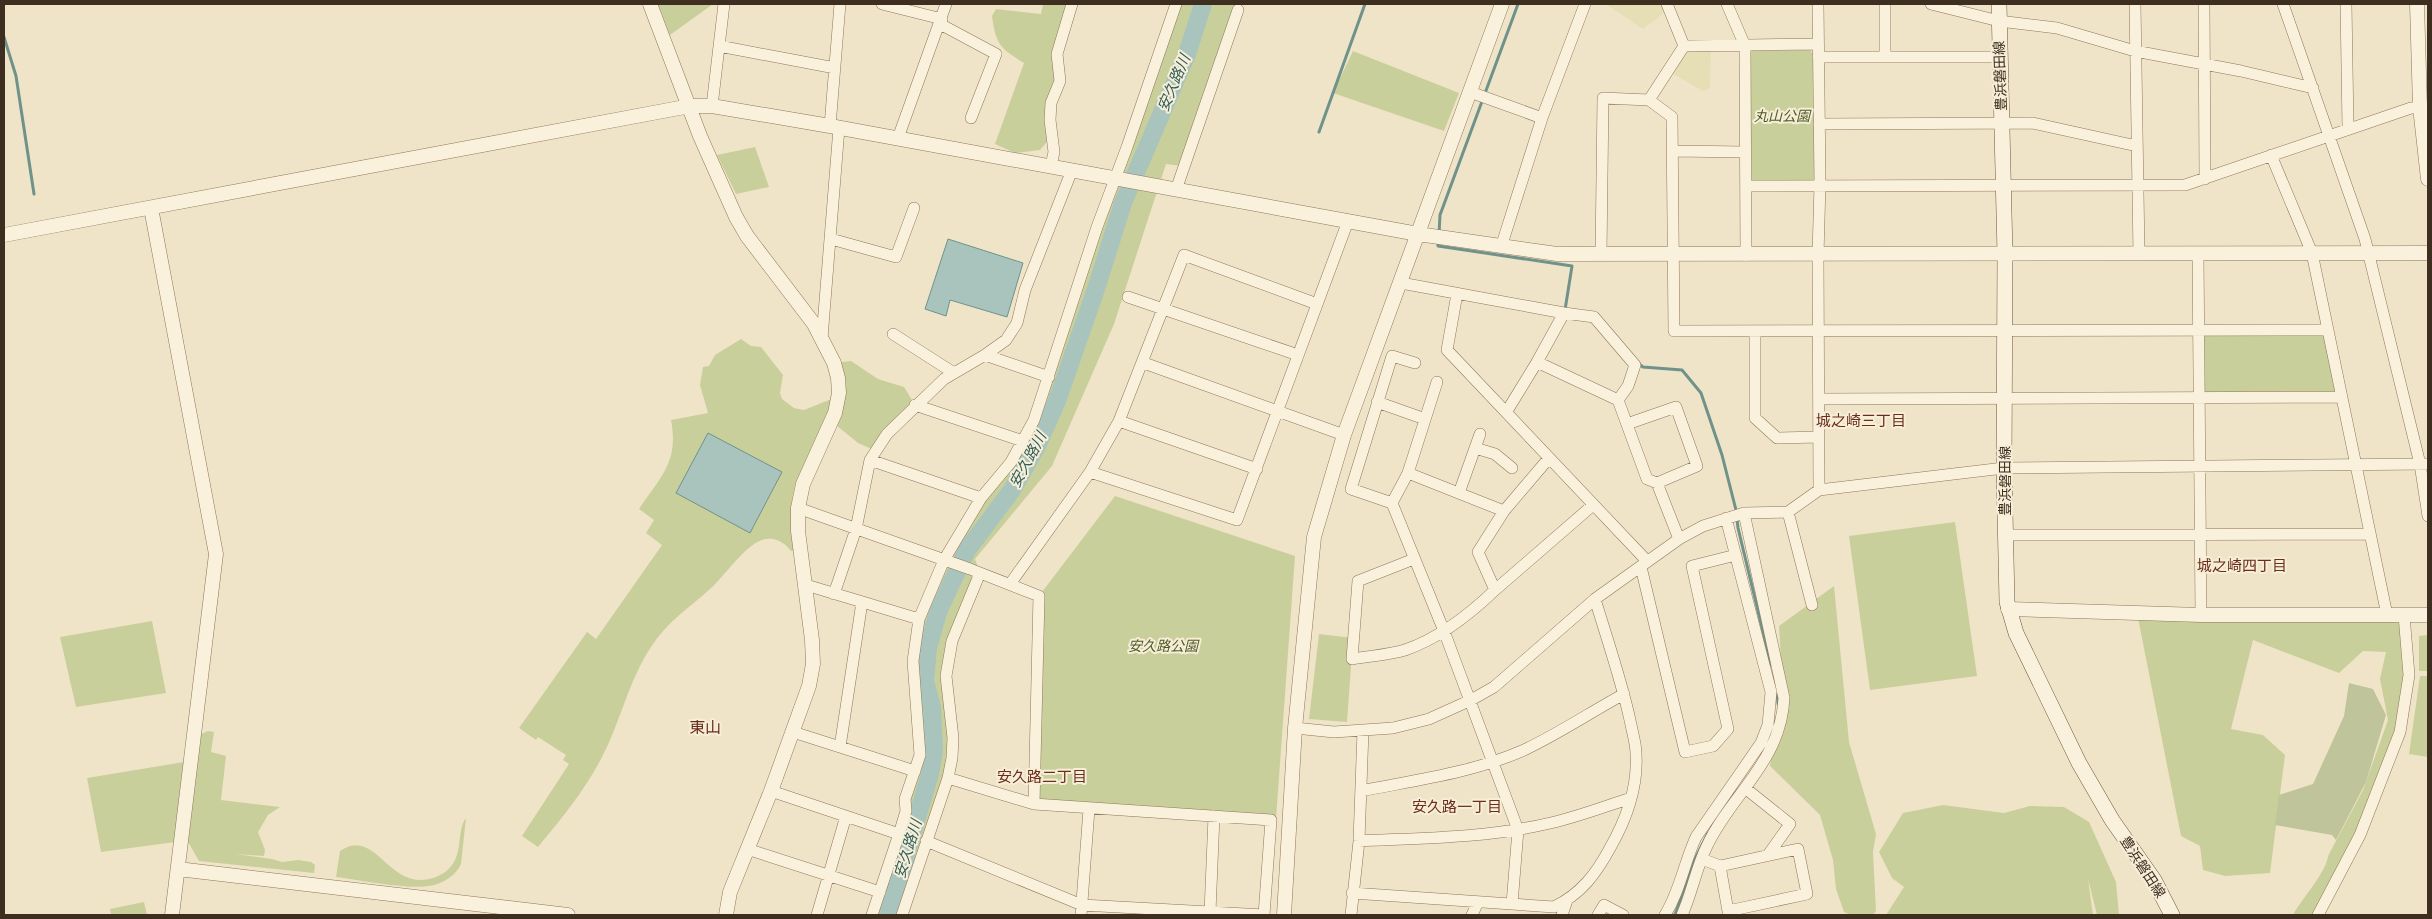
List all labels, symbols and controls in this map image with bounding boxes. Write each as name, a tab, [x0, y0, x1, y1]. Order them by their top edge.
street label: 豊浜磐田線	[1991, 41, 2010, 111]
water label: 安久路川	[1154, 50, 1195, 114]
park label: 丸山公園	[1754, 108, 1812, 125]
district label: 城之崎三丁目	[1816, 412, 1906, 430]
water label: 安久路川	[1006, 428, 1051, 491]
street label: 豊浜磐田線	[1997, 446, 2014, 516]
district label: 城之崎四丁目	[2197, 557, 2287, 575]
park label: 安久路公園	[1128, 638, 1200, 655]
district label: 東山	[689, 718, 721, 737]
district label: 安久路二丁目	[997, 768, 1087, 786]
district label: 安久路一丁目	[1412, 798, 1502, 816]
water label: 安久路川	[891, 816, 926, 880]
street label: 豊浜磐田線	[2116, 833, 2169, 901]

